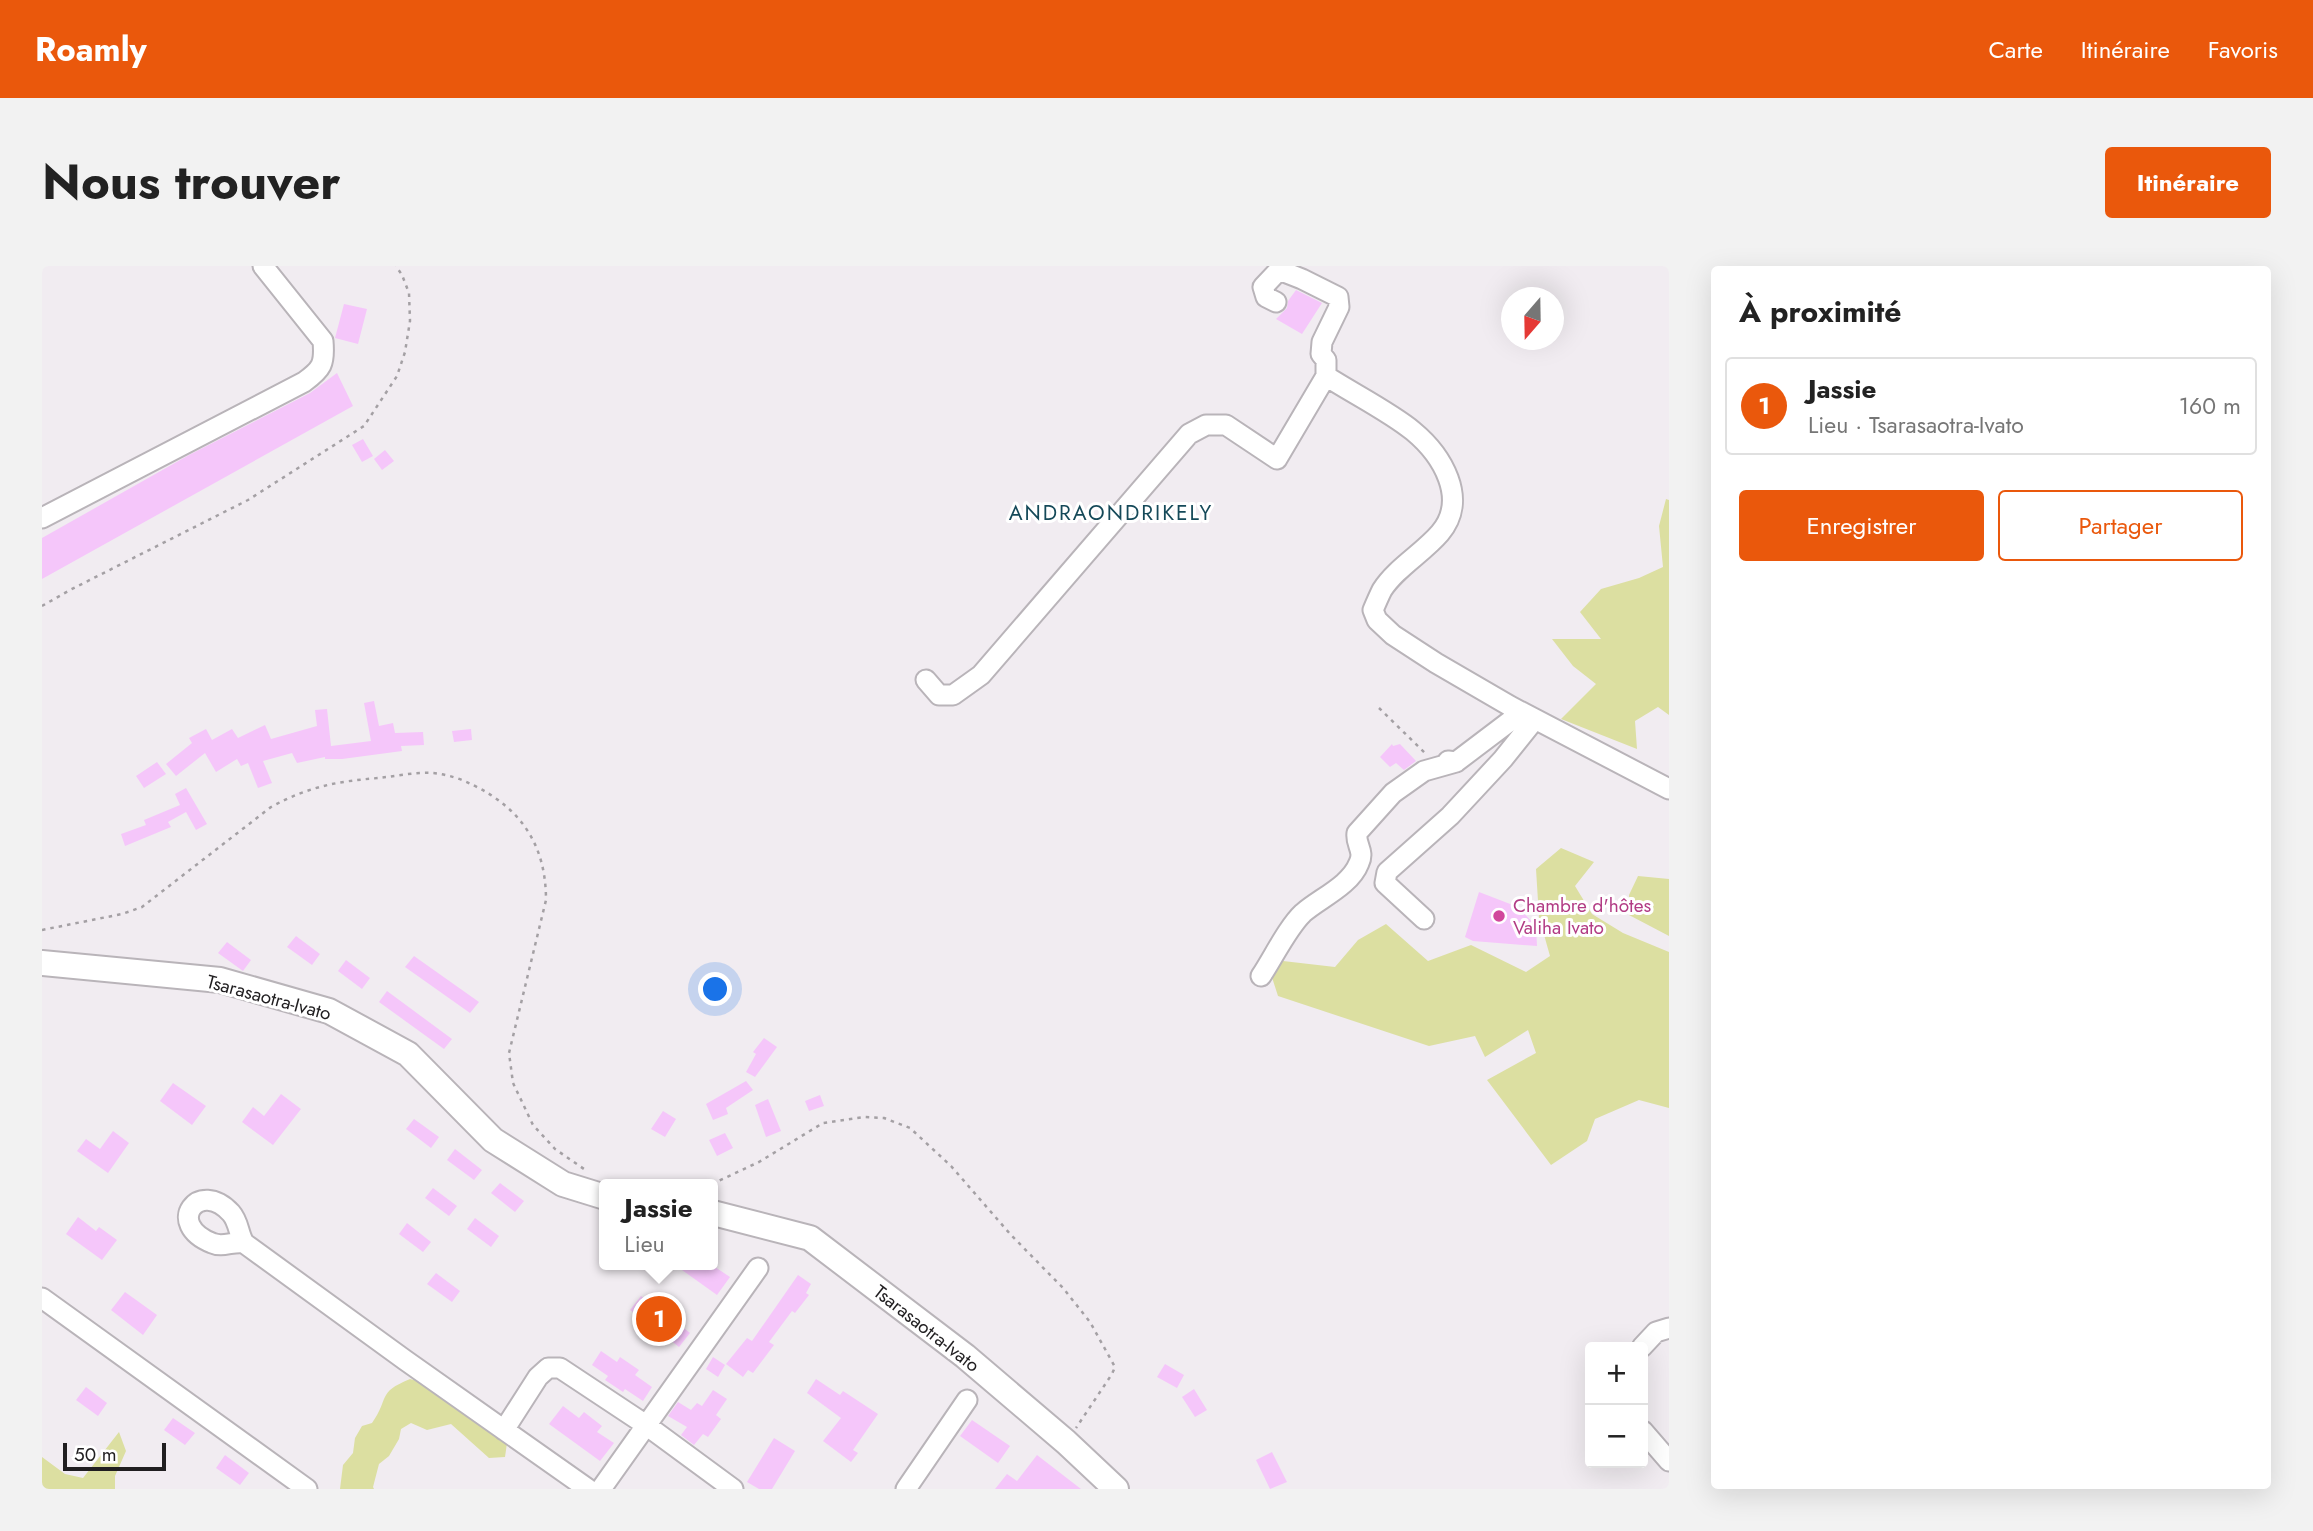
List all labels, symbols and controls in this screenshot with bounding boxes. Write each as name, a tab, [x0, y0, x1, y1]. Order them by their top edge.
text: Roamly	[35, 26, 147, 73]
text: Carte	[1988, 32, 2043, 67]
text: Itinéraire	[2081, 32, 2170, 67]
text: Favoris	[2208, 32, 2278, 67]
text: Nous trouver	[42, 147, 340, 217]
button: Itinéraire	[2105, 147, 2271, 218]
north arrow	[1501, 287, 1564, 350]
text: À proximité	[1739, 290, 1902, 333]
text: Jassie	[1808, 370, 1876, 408]
text: 1	[1758, 389, 1770, 423]
text: 160 m	[2179, 389, 2241, 423]
text: Lieu · Tsarasaotra-Ivato	[1808, 408, 2024, 442]
button: Enregistrer	[1739, 490, 1984, 561]
button: Partager	[1998, 490, 2243, 561]
district label: ANDRAONDRIKELY	[1009, 498, 1213, 528]
place label: Chambre d'hôtes Valiha Ivato	[1513, 892, 1651, 941]
marker: Chambre d'hôtes Valiha Ivato	[1491, 908, 1507, 924]
street label: Tsarasaotra-Ivato	[204, 968, 334, 1027]
your location	[698, 972, 732, 1006]
popup	[599, 1179, 718, 1270]
text: Jassie	[624, 1189, 693, 1227]
text: Lieu	[624, 1227, 665, 1261]
street label: Tsarasaotra-Ivato	[868, 1278, 985, 1378]
pin: 1	[636, 1293, 682, 1345]
map controls	[1585, 1342, 1648, 1468]
button: +	[1585, 1342, 1648, 1405]
button: −	[1585, 1405, 1648, 1468]
scale bar	[63, 1440, 166, 1472]
text: 50 m	[74, 1441, 117, 1468]

